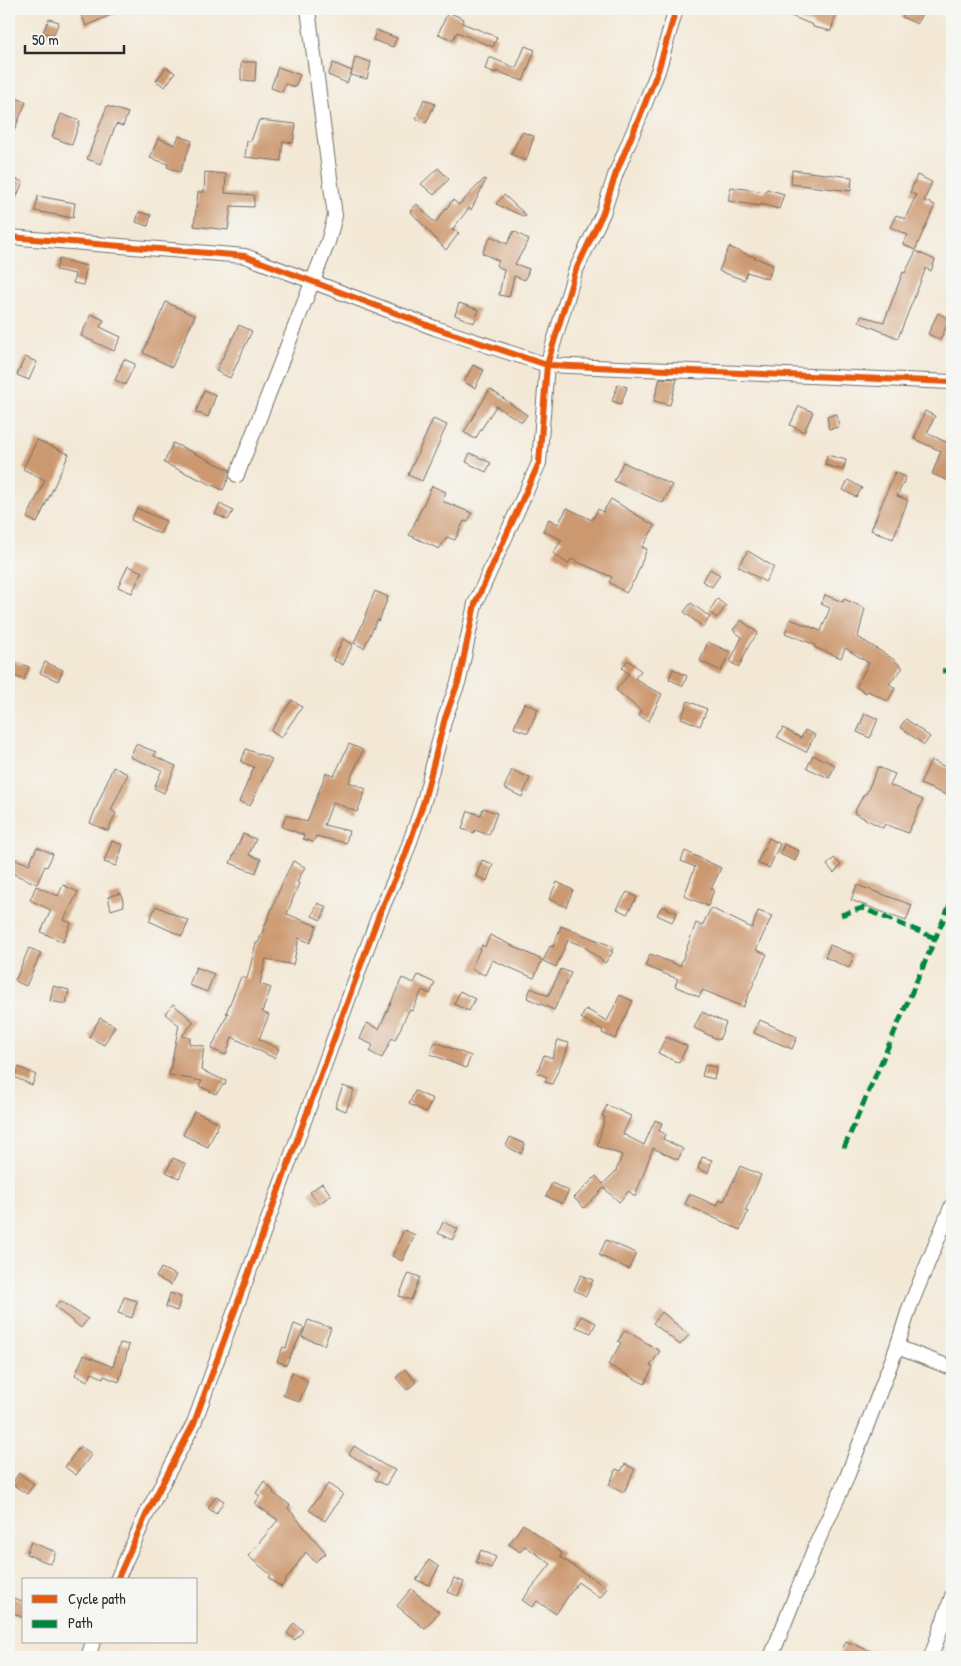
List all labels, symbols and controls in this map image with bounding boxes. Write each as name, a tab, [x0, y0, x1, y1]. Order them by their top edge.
scale bar	[25, 22, 124, 54]
text: 50 m	[32, 29, 59, 50]
legend	[22, 1578, 198, 1644]
text: Cycle path	[68, 1588, 126, 1609]
text: Path	[68, 1612, 93, 1633]

